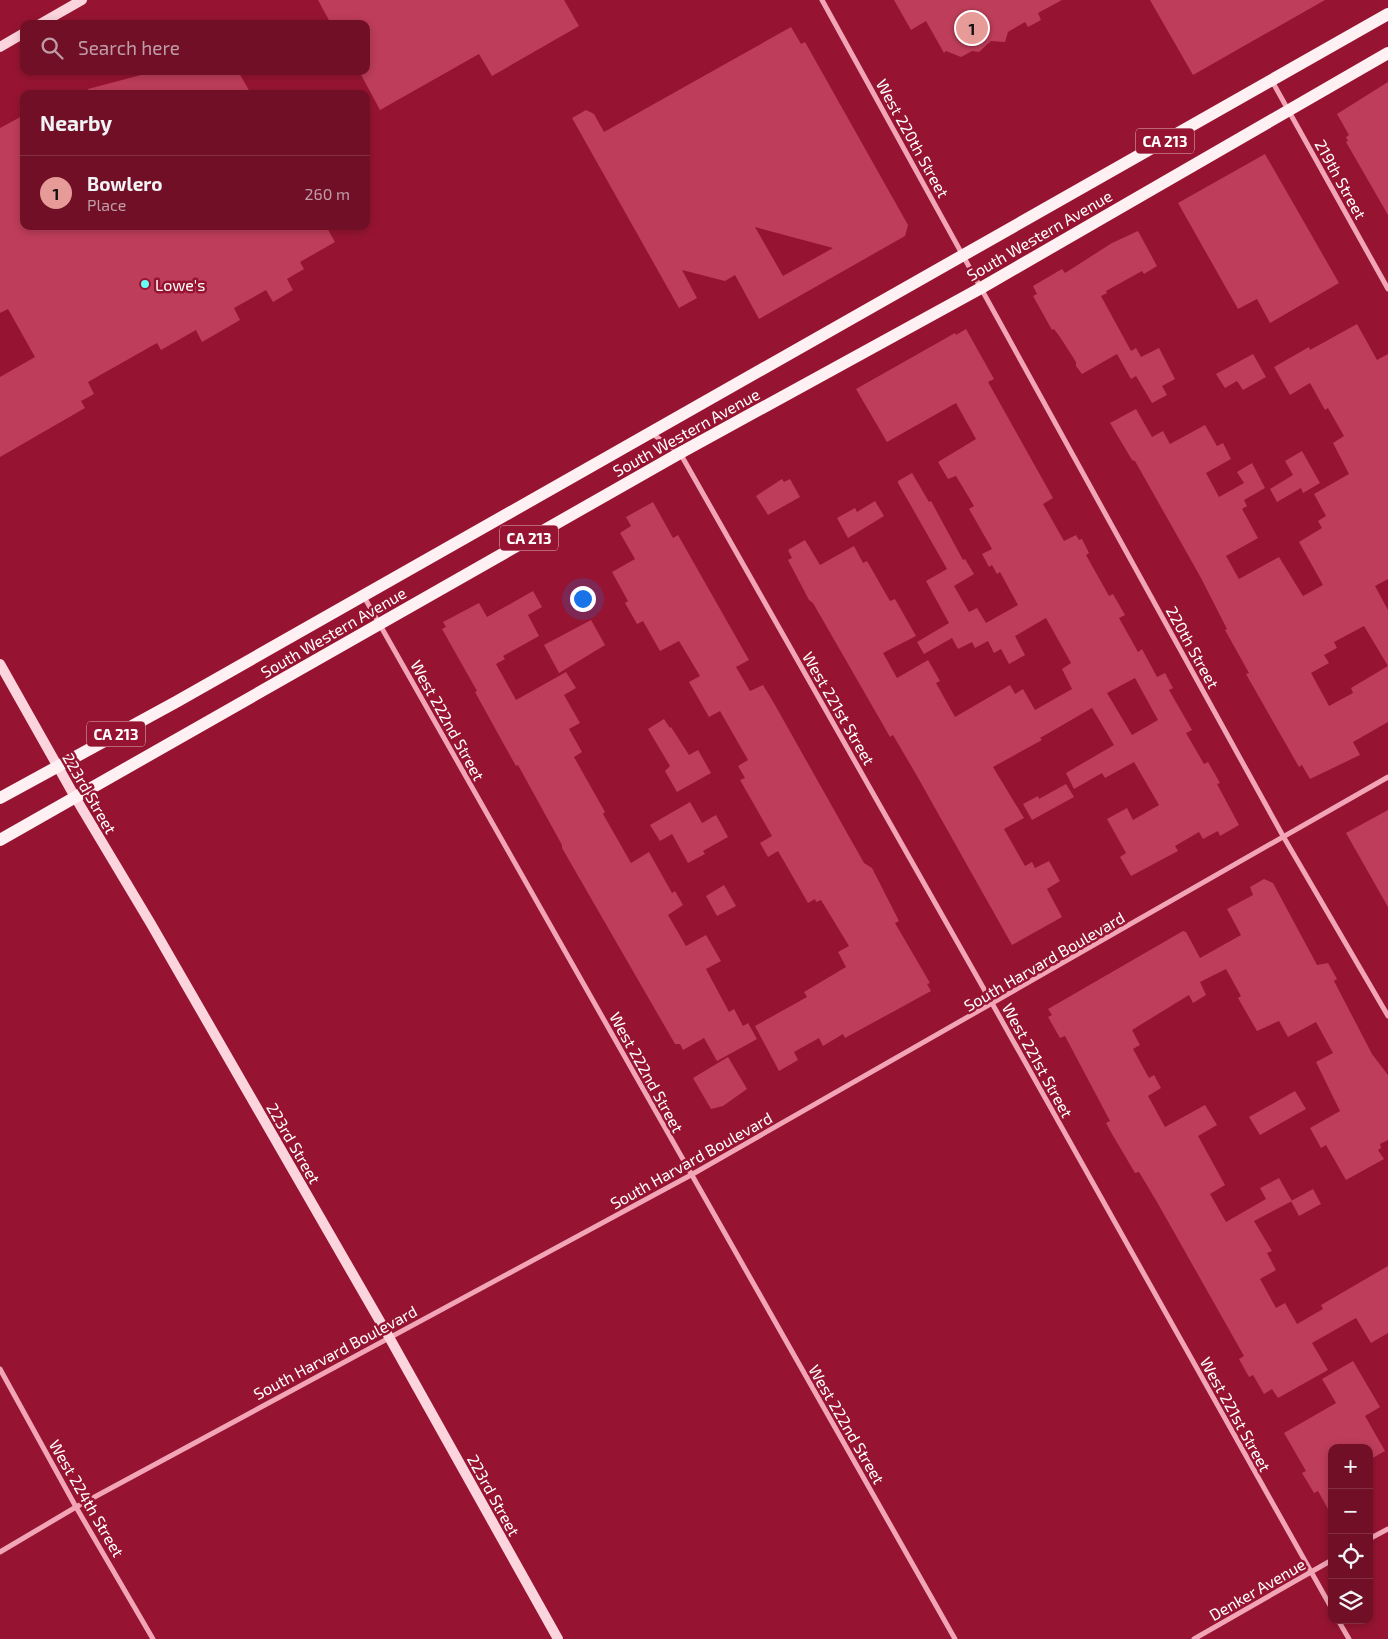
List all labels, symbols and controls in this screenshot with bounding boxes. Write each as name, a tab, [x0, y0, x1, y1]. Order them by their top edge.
pin: 1	[956, 9, 988, 47]
search box	[20, 20, 370, 75]
icon: search	[38, 34, 66, 62]
text: Search here	[78, 36, 180, 59]
street label: West 220th Street	[873, 76, 953, 200]
text: Nearby	[40, 110, 112, 135]
road number: CA 213	[1136, 128, 1194, 154]
street label: 219th Street	[1311, 136, 1371, 222]
text: Bowlero	[87, 172, 163, 195]
text: 1	[53, 184, 59, 203]
text: 260 m	[305, 184, 350, 203]
street label: South Western Avenue	[963, 186, 1115, 284]
text: Place	[87, 195, 126, 214]
place label: Lowe's	[155, 275, 205, 294]
marker: Lowe's	[139, 278, 151, 290]
street label: South Western Avenue	[609, 384, 763, 480]
road number: CA 213	[500, 526, 558, 550]
street label: South Western Avenue	[257, 583, 409, 681]
your location	[570, 586, 596, 612]
street label: 220th Street	[1163, 603, 1223, 691]
street label: West 221st Street	[799, 648, 879, 768]
street label: West 222nd Street	[407, 656, 489, 784]
road number: CA 213	[87, 722, 145, 746]
street label: 223rd Street	[59, 749, 121, 837]
street label: South Harvard Boulevard	[960, 907, 1128, 1015]
street label: West 221st Street	[999, 999, 1077, 1121]
street label: West 222nd Street	[606, 1008, 688, 1136]
street label: 223rd Street	[263, 1099, 325, 1187]
street label: South Harvard Boulevard	[607, 1108, 775, 1212]
street label: South Harvard Boulevard	[250, 1301, 420, 1403]
street label: West 221st Street	[1197, 1353, 1275, 1475]
street label: West 222nd Street	[805, 1361, 889, 1487]
street label: West 224th Street	[46, 1436, 128, 1560]
map controls	[1328, 1444, 1373, 1624]
button: +	[1328, 1444, 1373, 1489]
street label: 223rd Street	[464, 1451, 524, 1539]
button: −	[1328, 1489, 1373, 1534]
button: locate	[1328, 1534, 1373, 1579]
street label: Denker Avenue	[1206, 1554, 1308, 1624]
button: layers	[1328, 1579, 1373, 1624]

